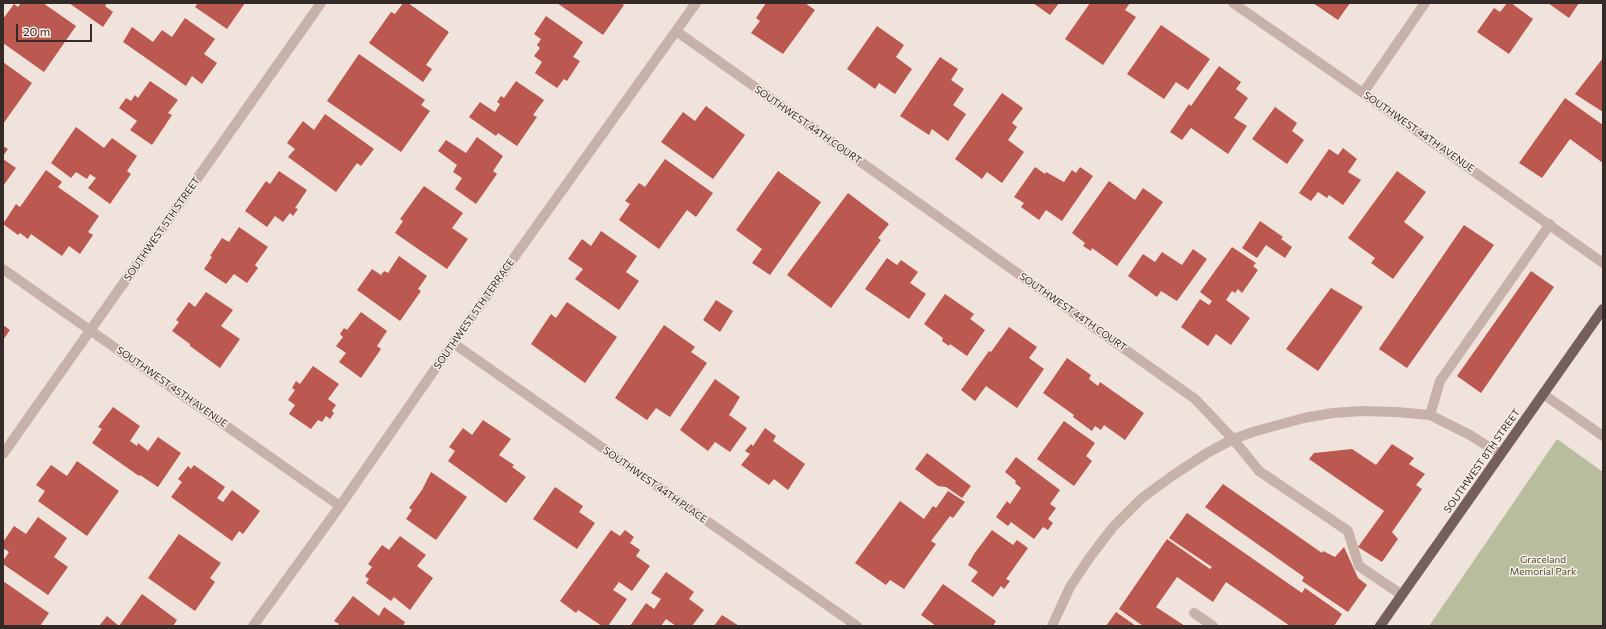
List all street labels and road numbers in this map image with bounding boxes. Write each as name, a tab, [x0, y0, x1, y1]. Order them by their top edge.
street label: SOUTHWEST 44TH COURT	[752, 83, 864, 167]
street label: SOUTHWEST 44TH AVENUE	[1361, 89, 1477, 175]
street label: SOUTHWEST 5TH STREET	[122, 175, 202, 283]
street label: SOUTHWEST 5TH TERRACE	[431, 257, 517, 371]
street label: SOUTHWEST 44TH COURT	[1017, 270, 1129, 354]
street label: SOUTHWEST 45TH AVENUE	[114, 344, 230, 430]
street label: SOUTHWEST 8TH STREET	[1441, 407, 1523, 515]
street label: SOUTHWEST 44TH PLACE	[601, 444, 709, 526]

